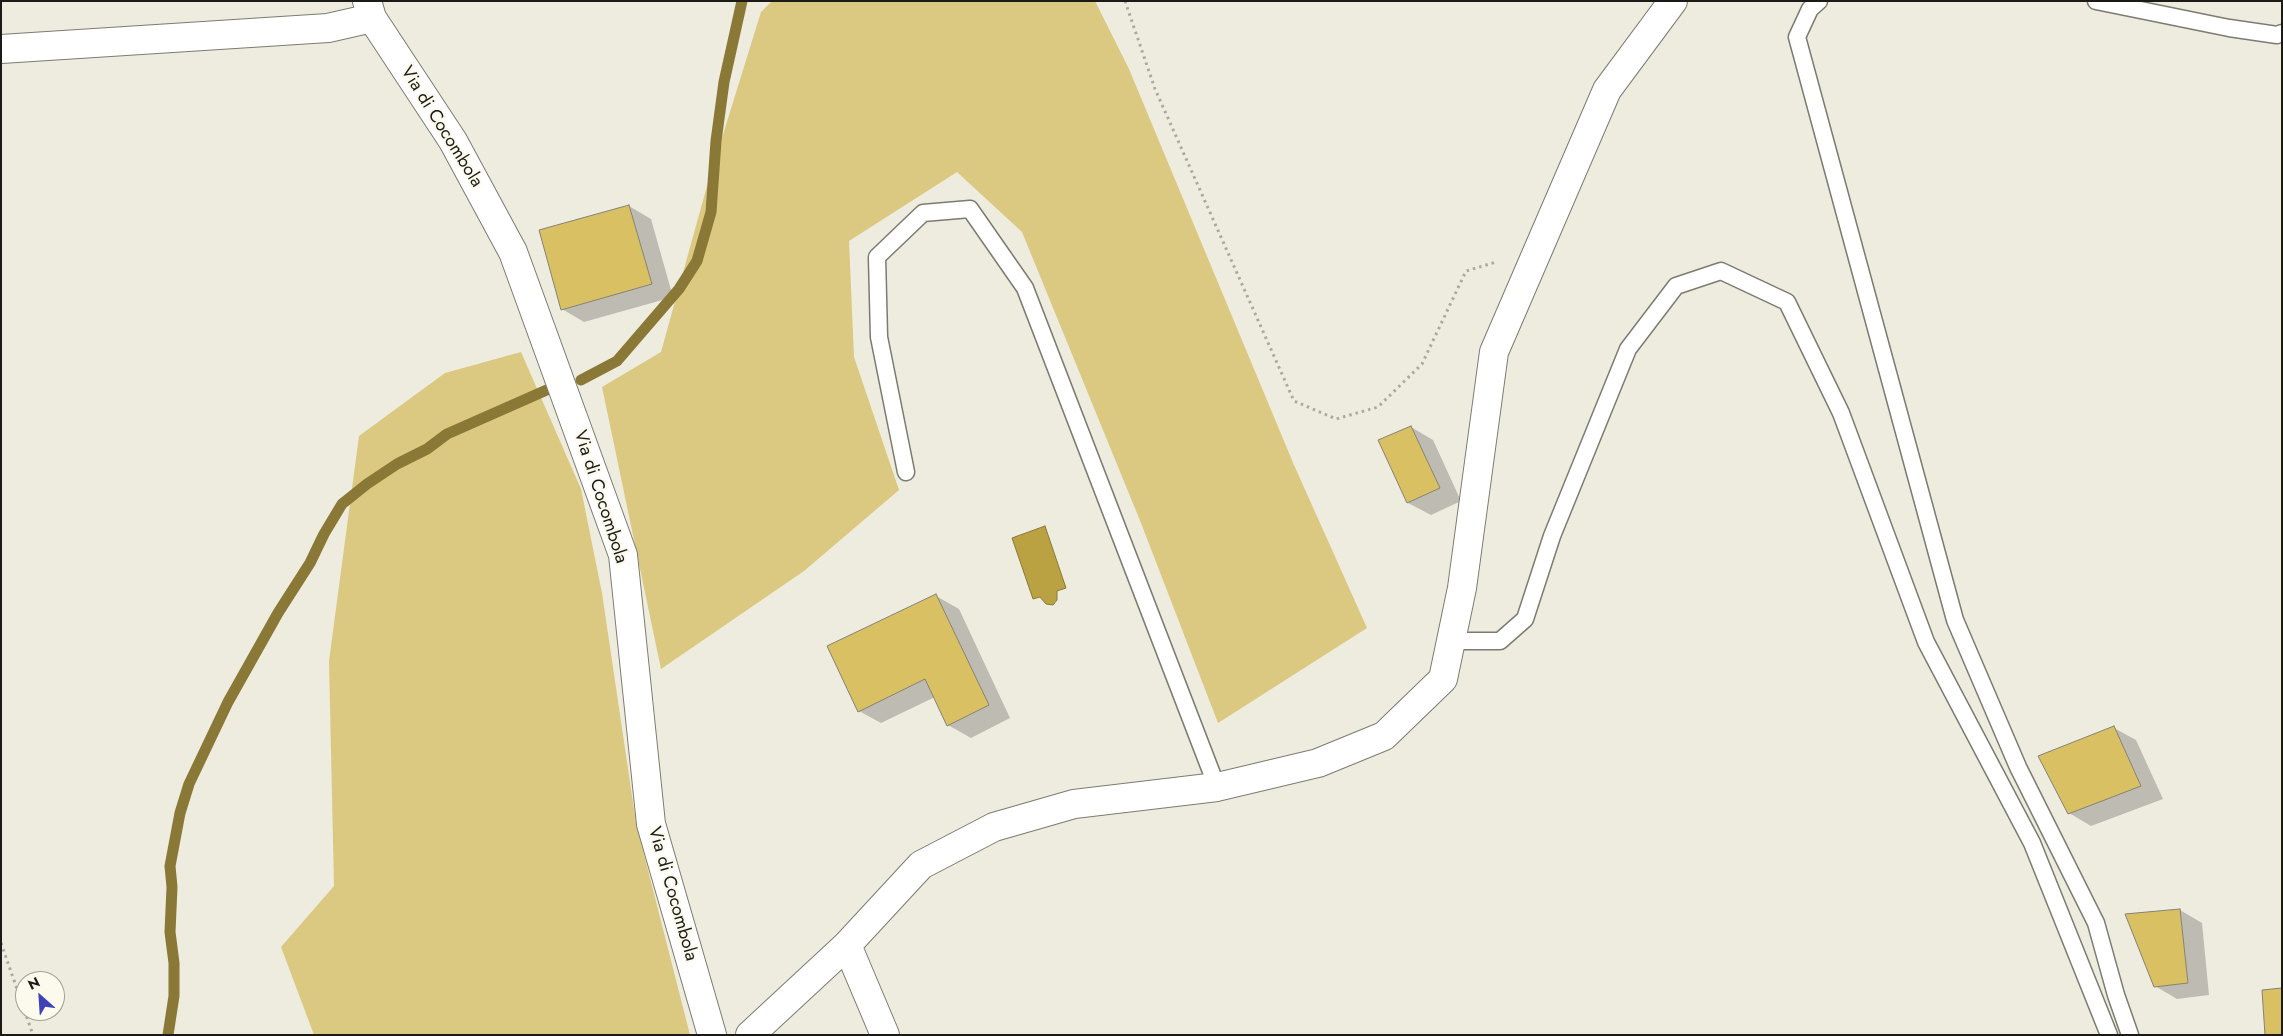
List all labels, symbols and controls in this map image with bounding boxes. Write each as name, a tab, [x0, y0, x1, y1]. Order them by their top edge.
street label: Via di Cocombola	[395, 63, 487, 191]
street label: Via di Cocombola	[568, 428, 632, 566]
street label: Via di Cocombola	[643, 824, 701, 964]
north arrow	[15, 971, 65, 1021]
text: N	[24, 972, 43, 995]

